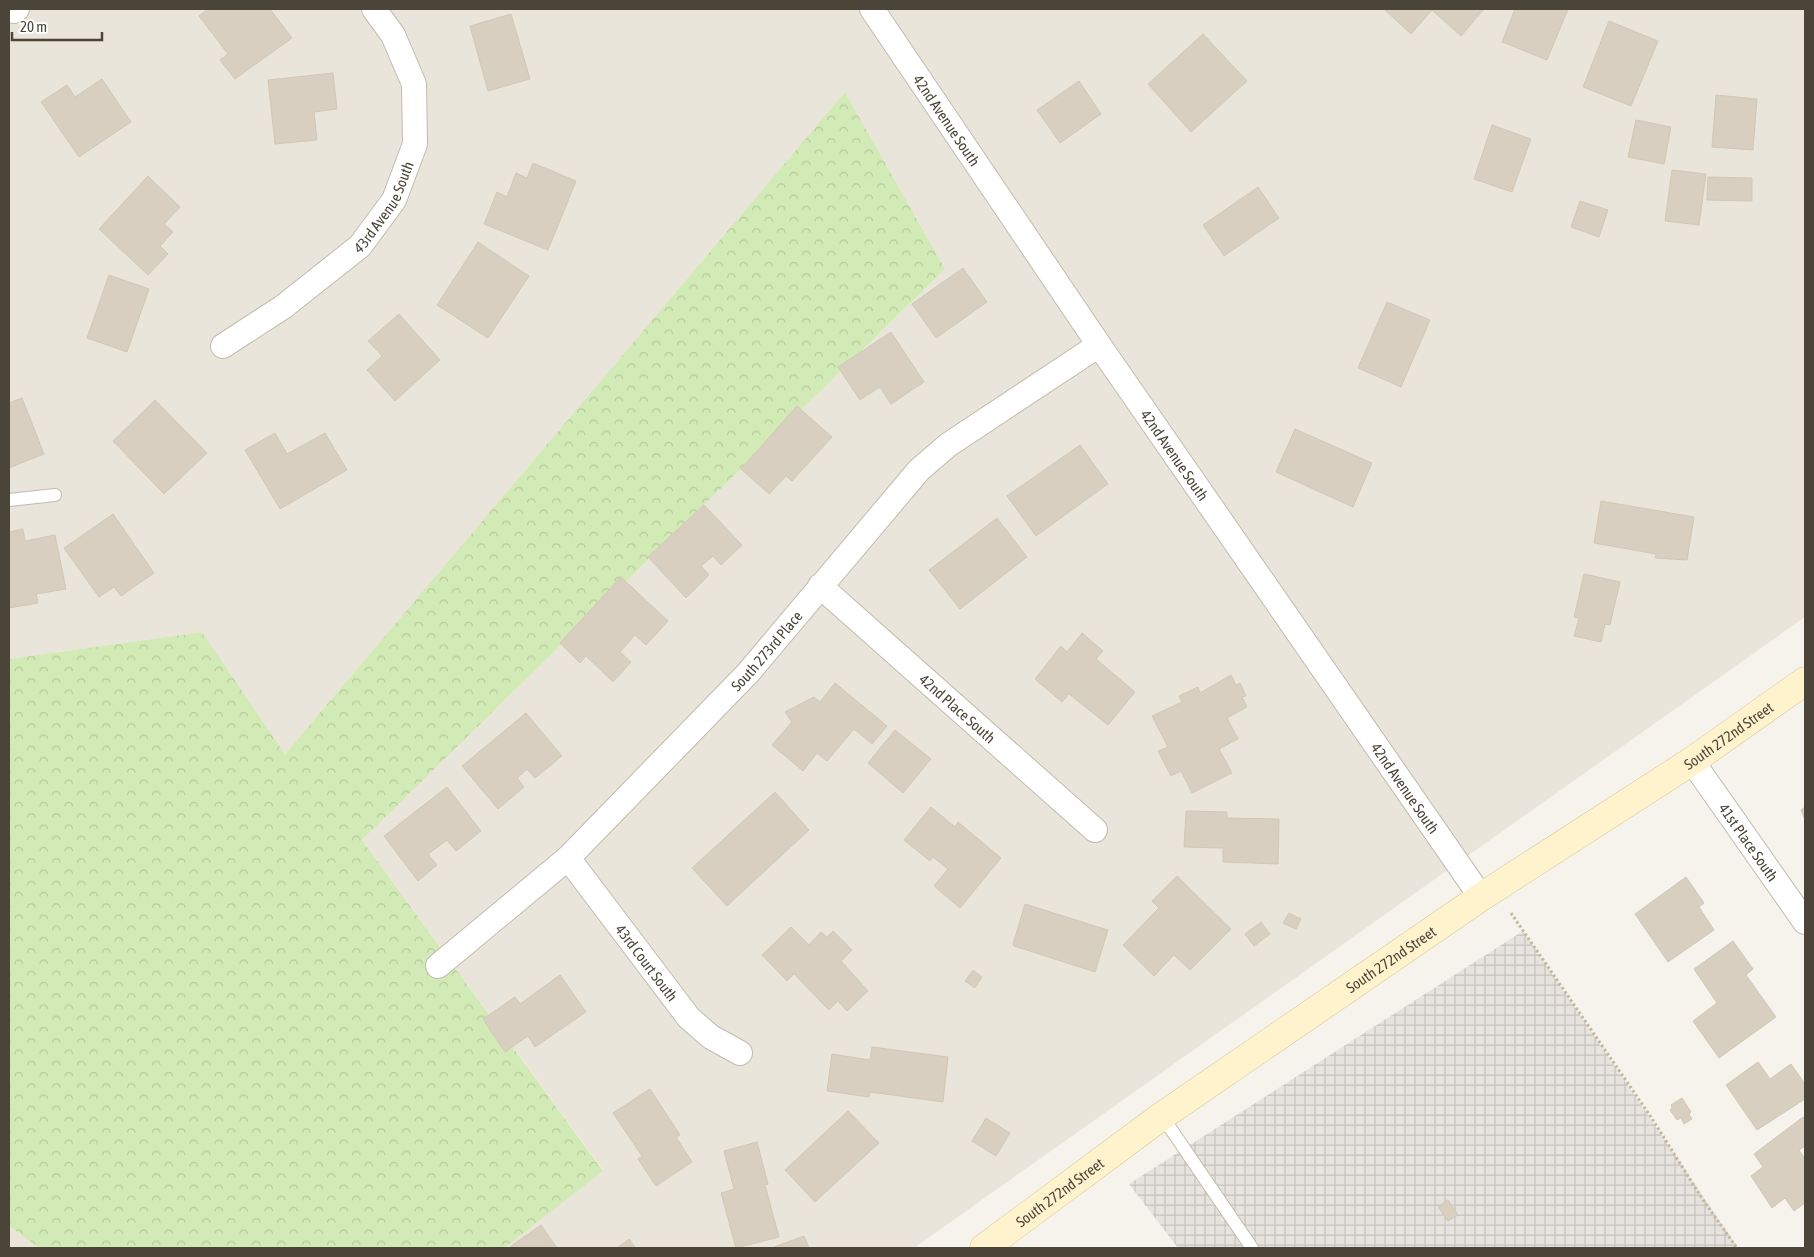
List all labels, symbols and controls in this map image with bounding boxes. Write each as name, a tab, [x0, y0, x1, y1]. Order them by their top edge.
scale bar	[12, 10, 102, 42]
text: 20 m	[20, 18, 47, 35]
street label: 42nd Avenue South	[910, 71, 984, 169]
street label: 43rd Avenue South	[350, 159, 416, 256]
street label: 42nd Avenue South	[1138, 406, 1212, 503]
street label: South 273rd Place	[727, 607, 805, 694]
street label: 42nd Place South	[916, 670, 999, 746]
street label: South 272nd Street	[1681, 698, 1776, 772]
street label: 42nd Avenue South	[1368, 739, 1443, 836]
street label: 41st Place South	[1716, 800, 1782, 884]
street label: 43rd Court South	[613, 921, 681, 1004]
street label: South 272nd Street	[1343, 922, 1439, 996]
street label: South 272nd Street	[1012, 1154, 1107, 1230]

